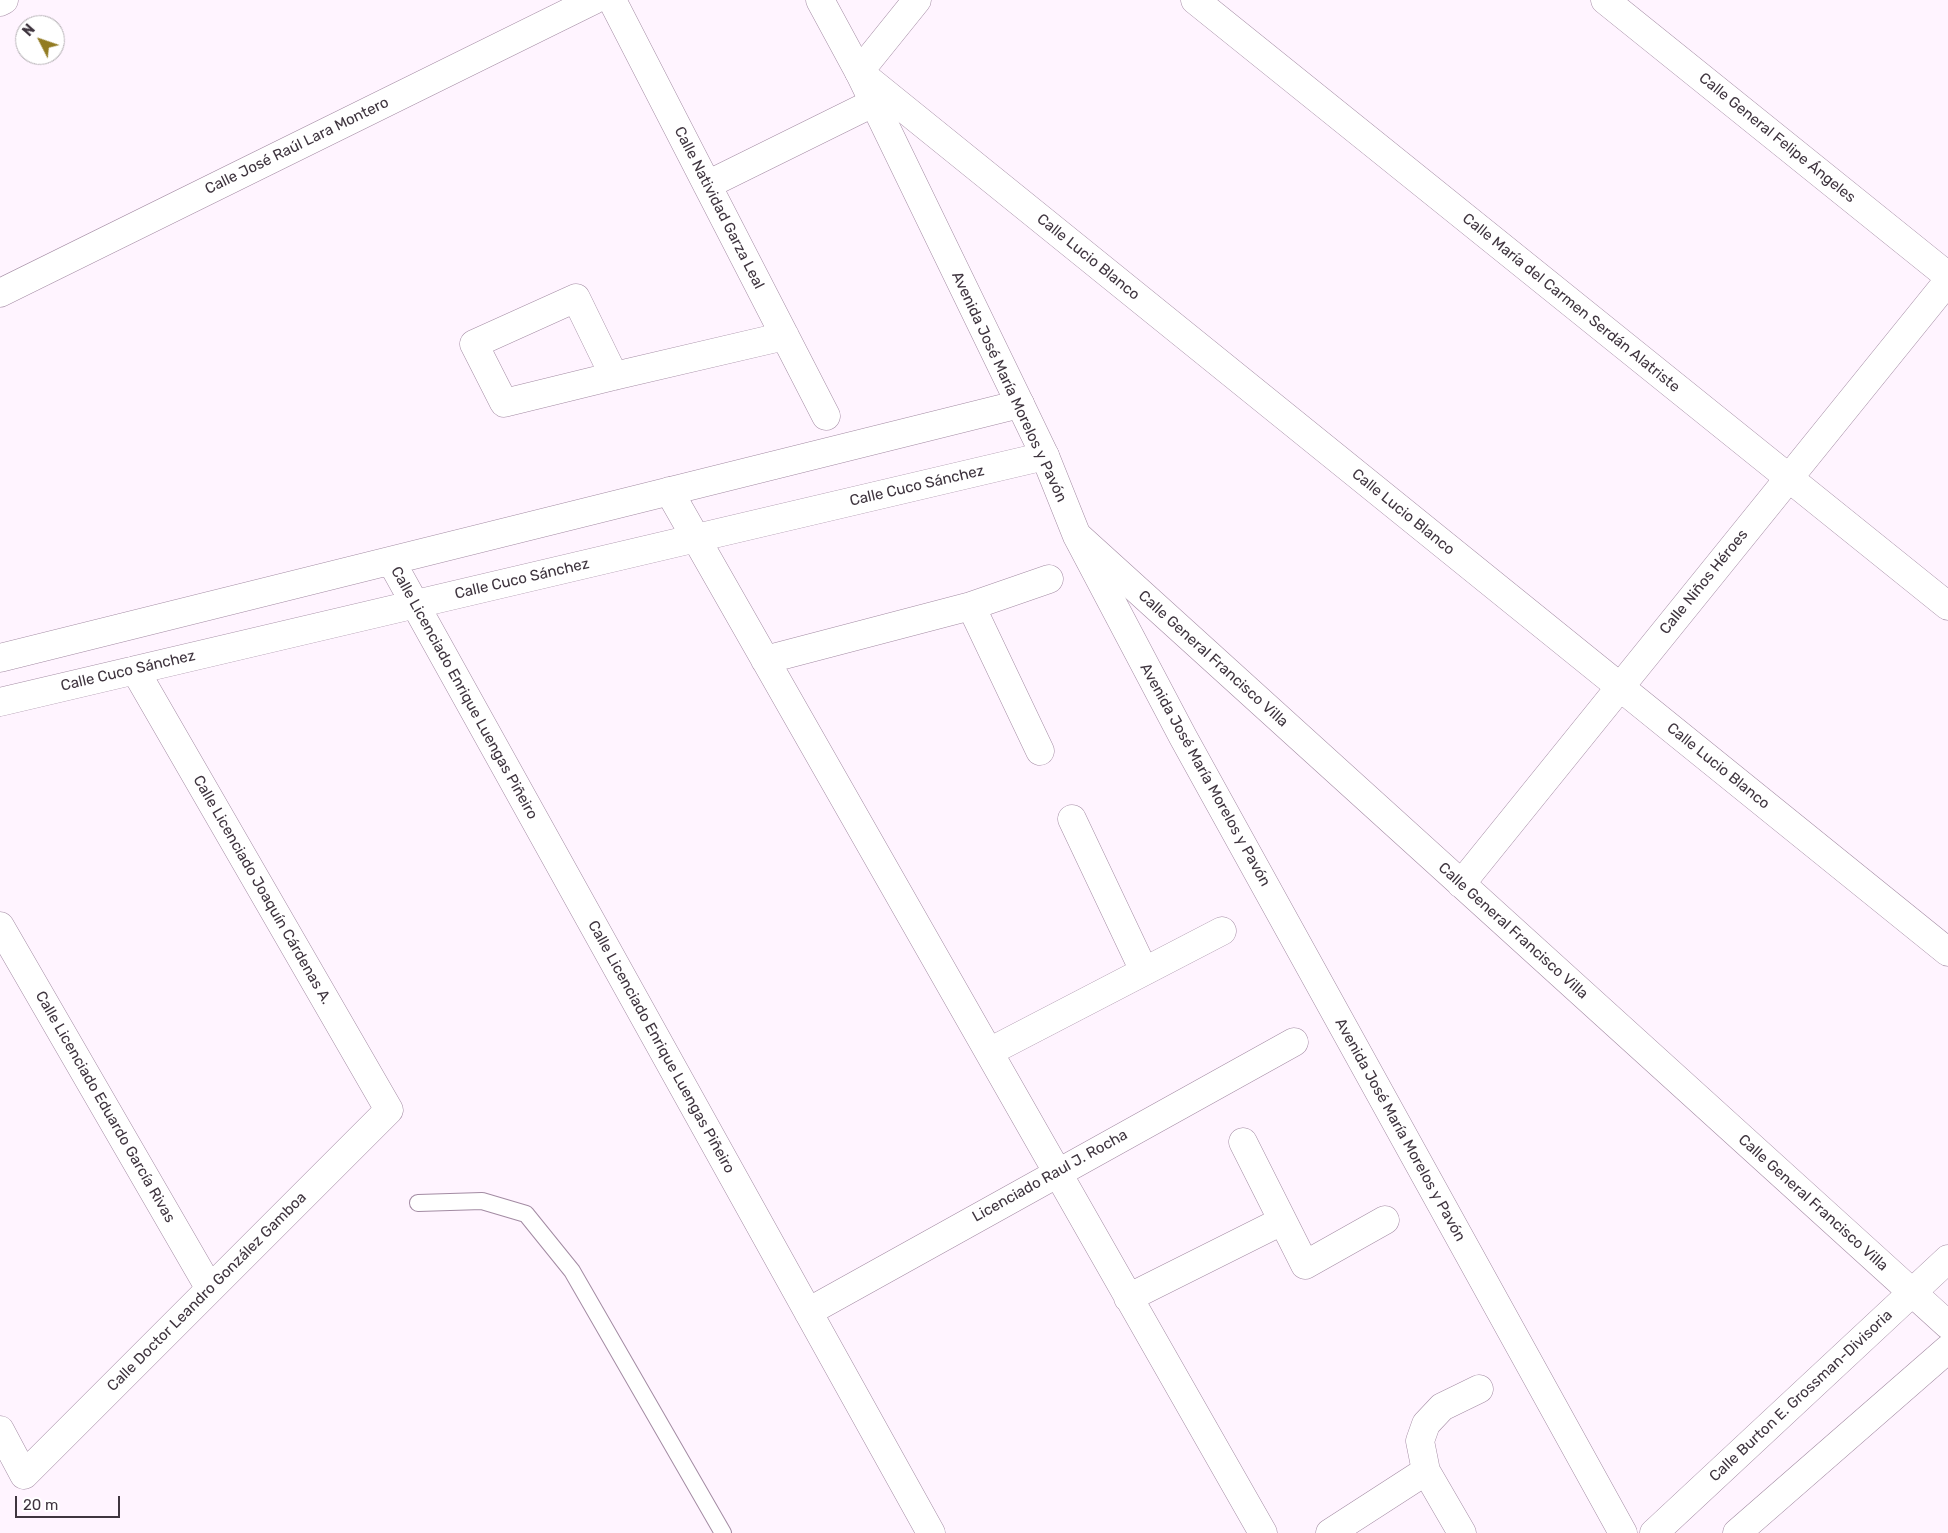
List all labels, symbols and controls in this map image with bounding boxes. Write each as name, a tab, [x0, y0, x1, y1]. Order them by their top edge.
north arrow	[15, 15, 65, 65]
text: N	[19, 21, 39, 40]
street label: Calle General Felipe Ángeles	[1695, 69, 1859, 207]
street label: Calle José Raúl Lara Montero	[202, 94, 392, 198]
street label: Calle Natividad Garza Leal	[670, 124, 768, 292]
street label: Calle Lucio Blanco	[1033, 210, 1143, 304]
street label: Calle María del Carmen Serdán Alatriste	[1459, 210, 1683, 396]
street label: Avenida José María Morelos y Pavón	[948, 269, 1070, 505]
street label: Calle Cuco Sánchez	[848, 462, 986, 510]
street label: Calle Lucio Blanco	[1348, 465, 1458, 559]
street label: Calle Niños Héroes	[1656, 526, 1752, 638]
street label: Calle Cuco Sánchez	[453, 555, 591, 603]
street label: Calle Licenciado Enrique Luengas Piñeiro	[387, 563, 541, 823]
street label: Calle General Francisco Villa	[1134, 587, 1292, 731]
street label: Calle Cuco Sánchez	[59, 647, 197, 695]
street label: Avenida José María Morelos y Pavón	[1136, 660, 1274, 890]
street label: Calle Lucio Blanco	[1663, 719, 1773, 813]
street label: Calle Licenciado Joaquín Cárdenas A.	[189, 772, 335, 1008]
street label: Calle General Francisco Villa	[1434, 859, 1592, 1003]
street label: Calle Licenciado Enrique Luengas Piñeiro	[584, 917, 738, 1177]
street label: Calle Licenciado Eduardo García Rivas	[31, 988, 179, 1226]
street label: Avenida José María Morelos y Pavón	[1331, 1015, 1469, 1245]
street label: Licenciado Raul J. Rocha	[969, 1126, 1131, 1226]
street label: Calle General Francisco Villa	[1734, 1131, 1892, 1275]
street label: Calle Doctor Leandro González Gamboa	[104, 1189, 310, 1395]
street label: Calle Burton E. Grossman-Divisoria	[1706, 1306, 1896, 1486]
scale bar	[18, 1486, 122, 1518]
text: 20 m	[23, 1496, 58, 1514]

